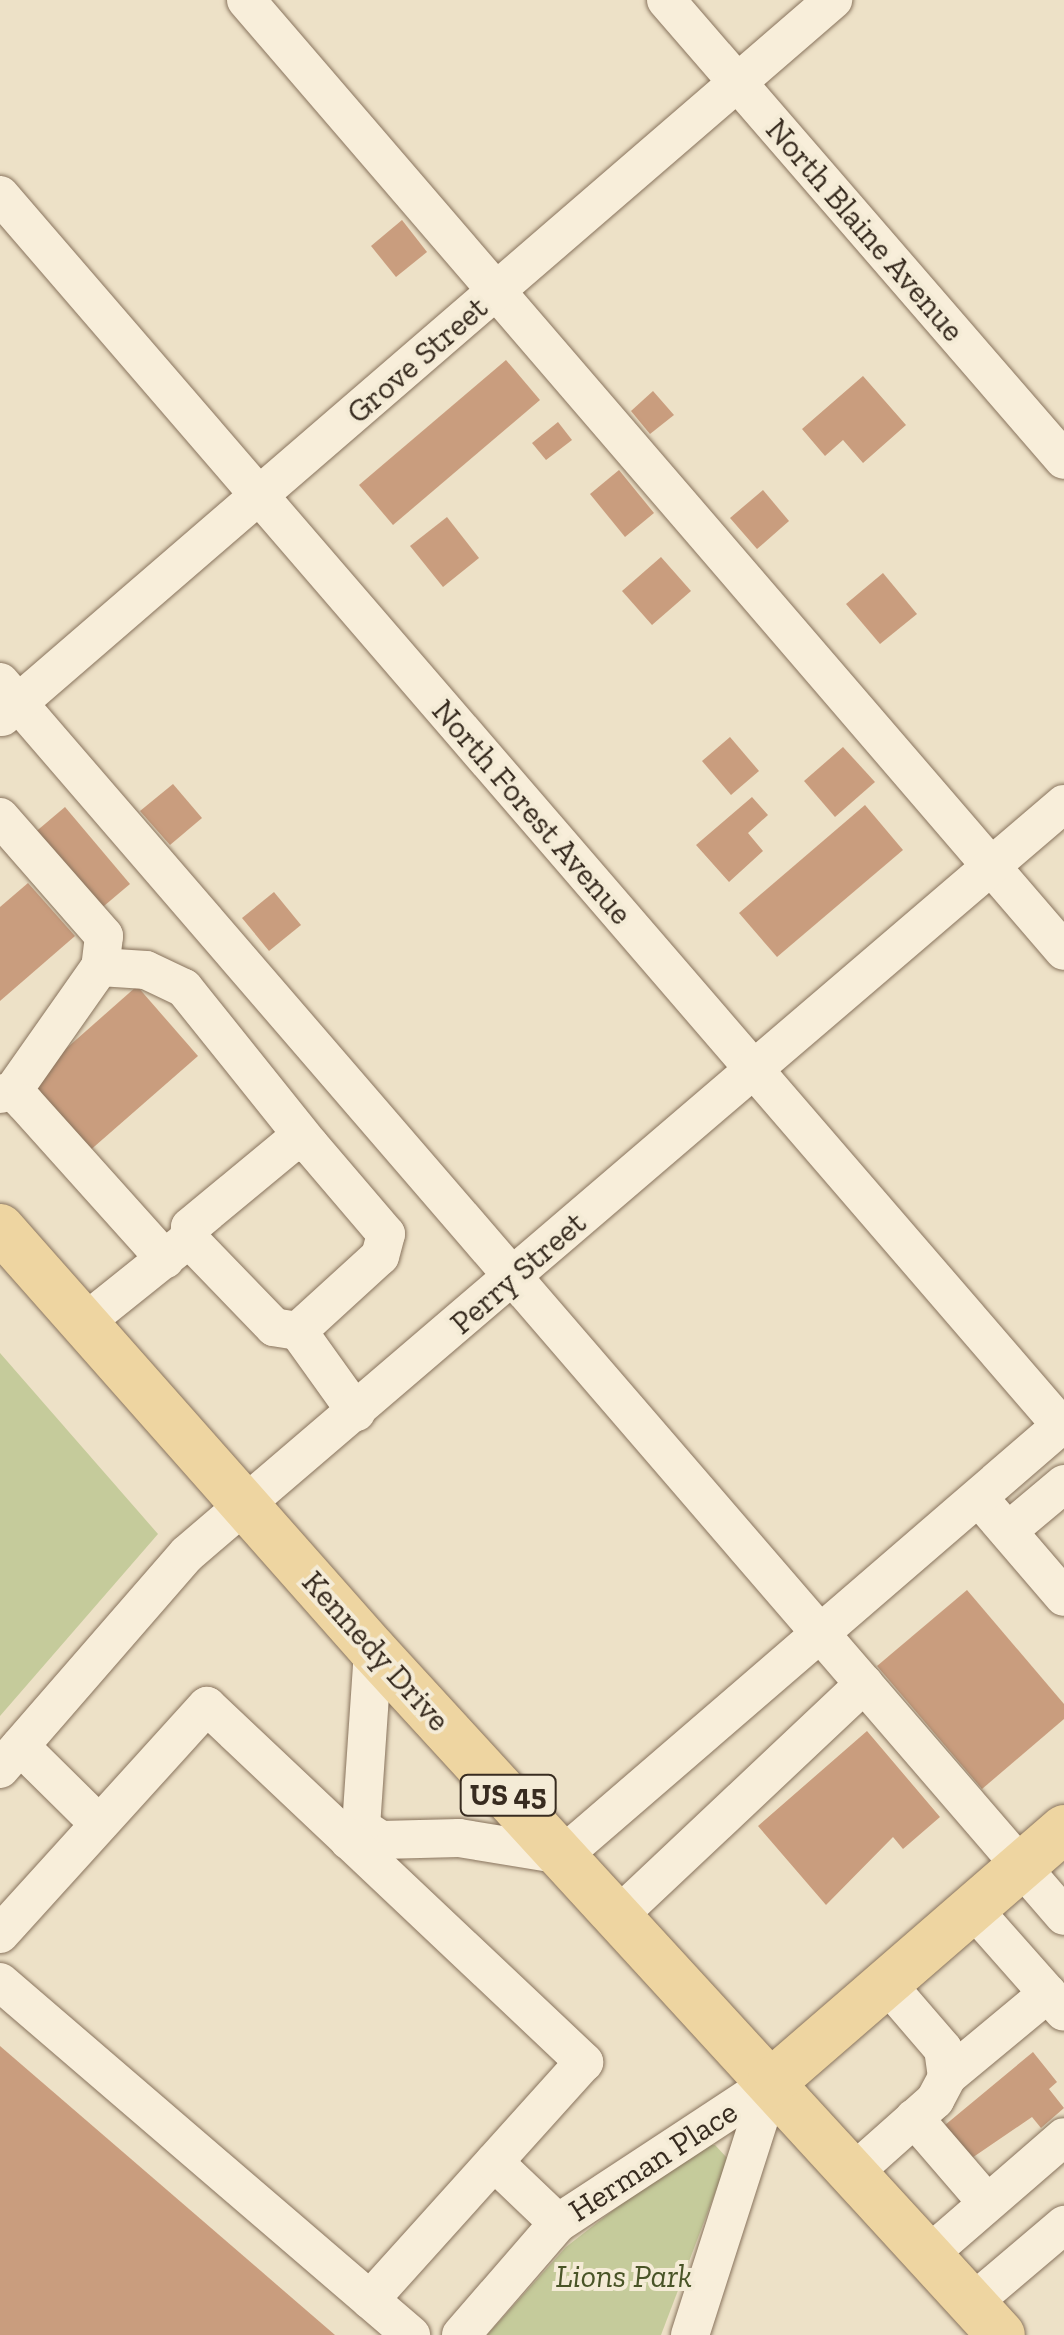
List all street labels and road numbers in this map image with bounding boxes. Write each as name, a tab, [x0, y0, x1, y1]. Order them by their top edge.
street label: North Blaine Avenue	[757, 110, 973, 350]
street label: Grove Street	[339, 288, 495, 432]
street label: North Forest Avenue	[424, 691, 640, 933]
street label: Perry Street	[442, 1204, 594, 1342]
street label: Kennedy Drive	[294, 1563, 458, 1739]
road number: US 45	[458, 1770, 558, 1820]
street label: Herman Place	[562, 2092, 744, 2230]

